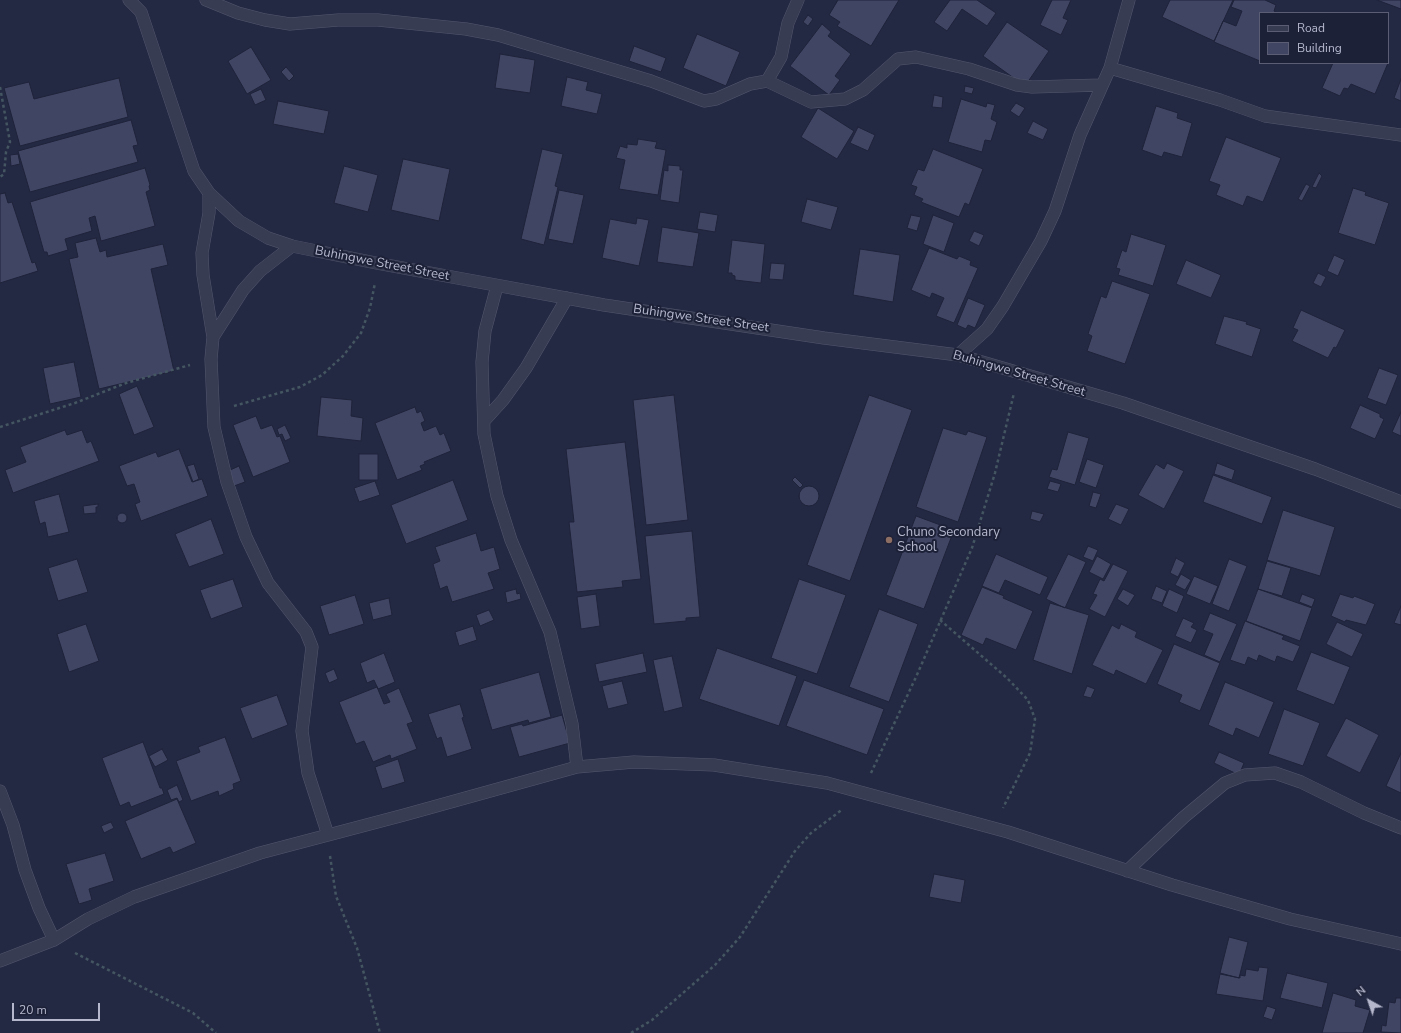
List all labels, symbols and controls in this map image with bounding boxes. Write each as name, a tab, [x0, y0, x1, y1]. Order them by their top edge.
legend	[1259, 12, 1389, 64]
text: Road	[1297, 20, 1325, 36]
text: Building	[1297, 40, 1342, 56]
street label: Buhingwe Street Street	[313, 243, 451, 285]
street label: Buhingwe Street Street	[632, 302, 770, 336]
street label: Buhingwe Street Street	[951, 348, 1087, 400]
place label: Chuno Secondary School	[897, 525, 1000, 556]
marker: Chuno Secondary School	[884, 535, 894, 545]
north arrow	[1349, 981, 1389, 1021]
text: N	[1353, 983, 1369, 1000]
scale bar	[14, 995, 102, 1021]
text: 20 m	[19, 1002, 47, 1018]

